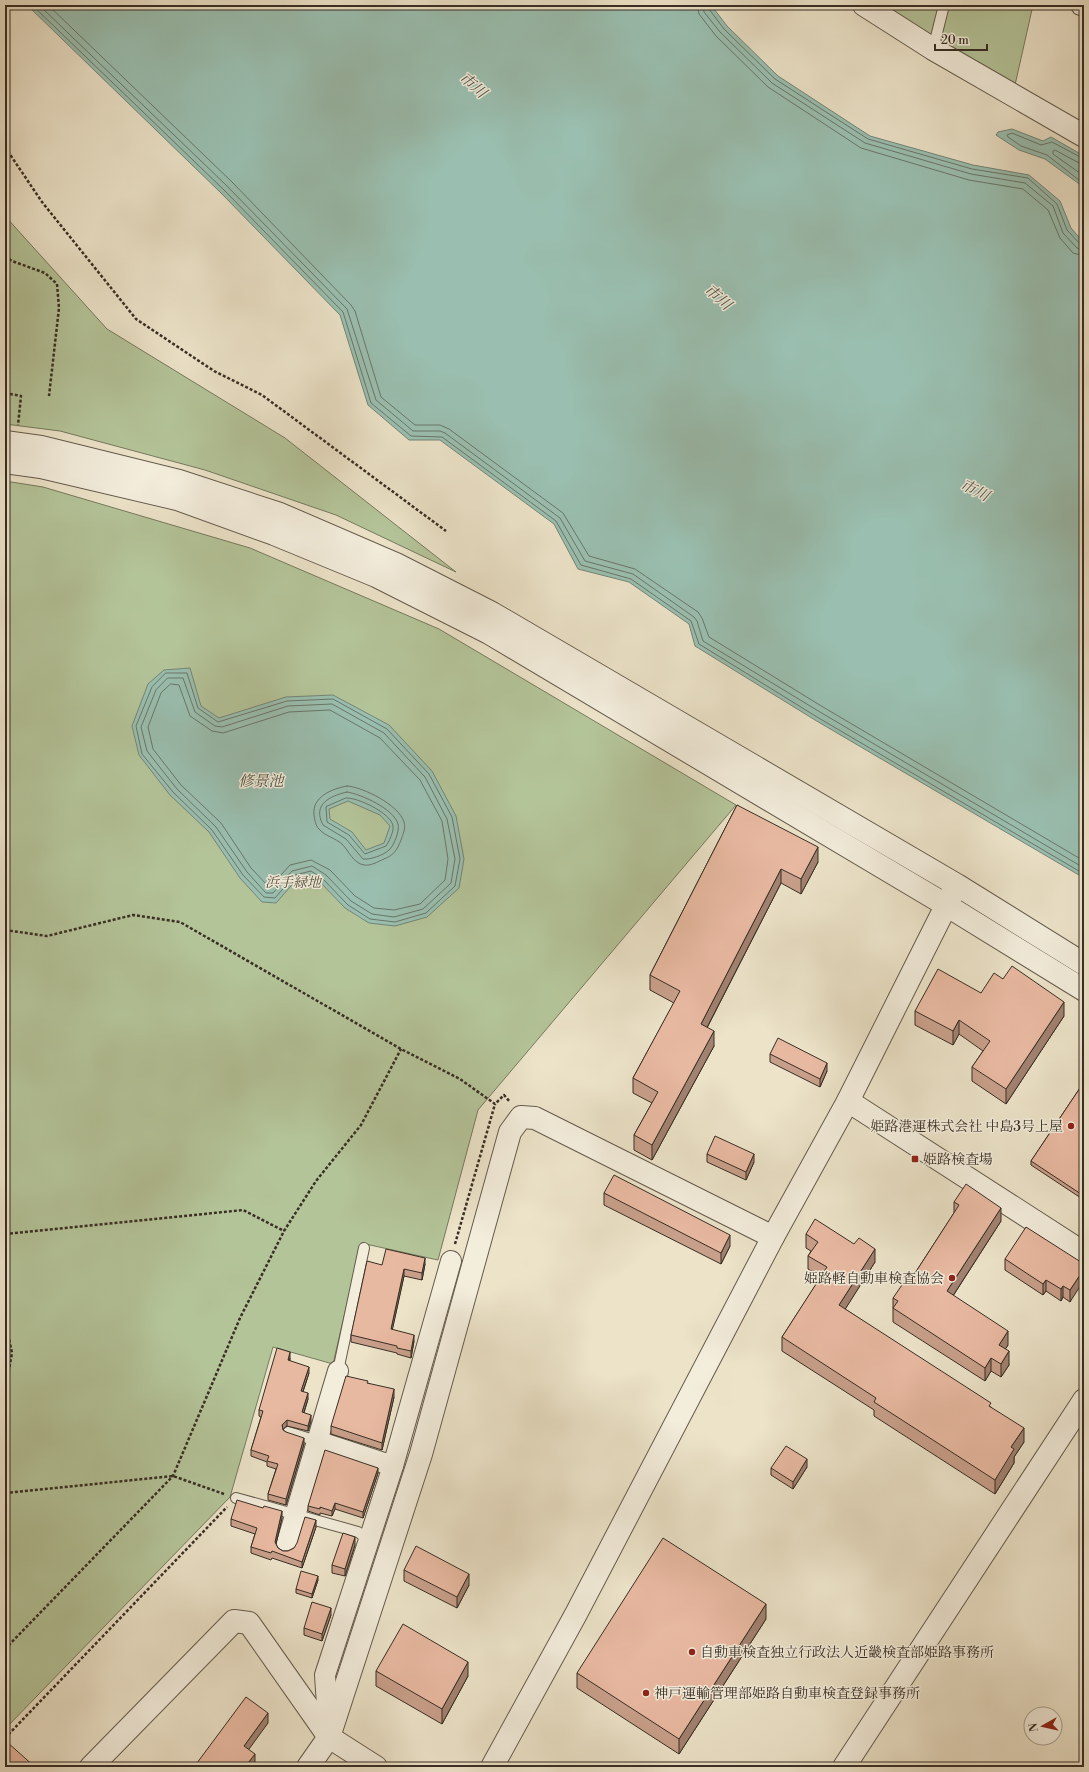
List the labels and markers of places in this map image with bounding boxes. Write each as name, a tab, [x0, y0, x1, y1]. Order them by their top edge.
place label: 姫路港運株式会社 中島3号上屋	[870, 1118, 1063, 1136]
marker: 姫路港運株式会社 中島3号上屋	[1066, 1121, 1076, 1131]
place label: 姫路検査場	[923, 1151, 993, 1169]
marker: 姫路検査場	[910, 1154, 920, 1164]
place label: 姫路軽自動車検査協会	[804, 1270, 944, 1288]
marker: 姫路軽自動車検査協会	[947, 1273, 957, 1283]
place label: 自動車検査独立行政法人近畿検査部姫路事務所	[700, 1644, 994, 1662]
marker: 自動車検査独立行政法人近畿検査部姫路事務所	[687, 1647, 697, 1657]
place label: 神戸運輸管理部姫路自動車検査登録事務所	[654, 1685, 920, 1703]
marker: 神戸運輸管理部姫路自動車検査登録事務所	[641, 1688, 651, 1698]

